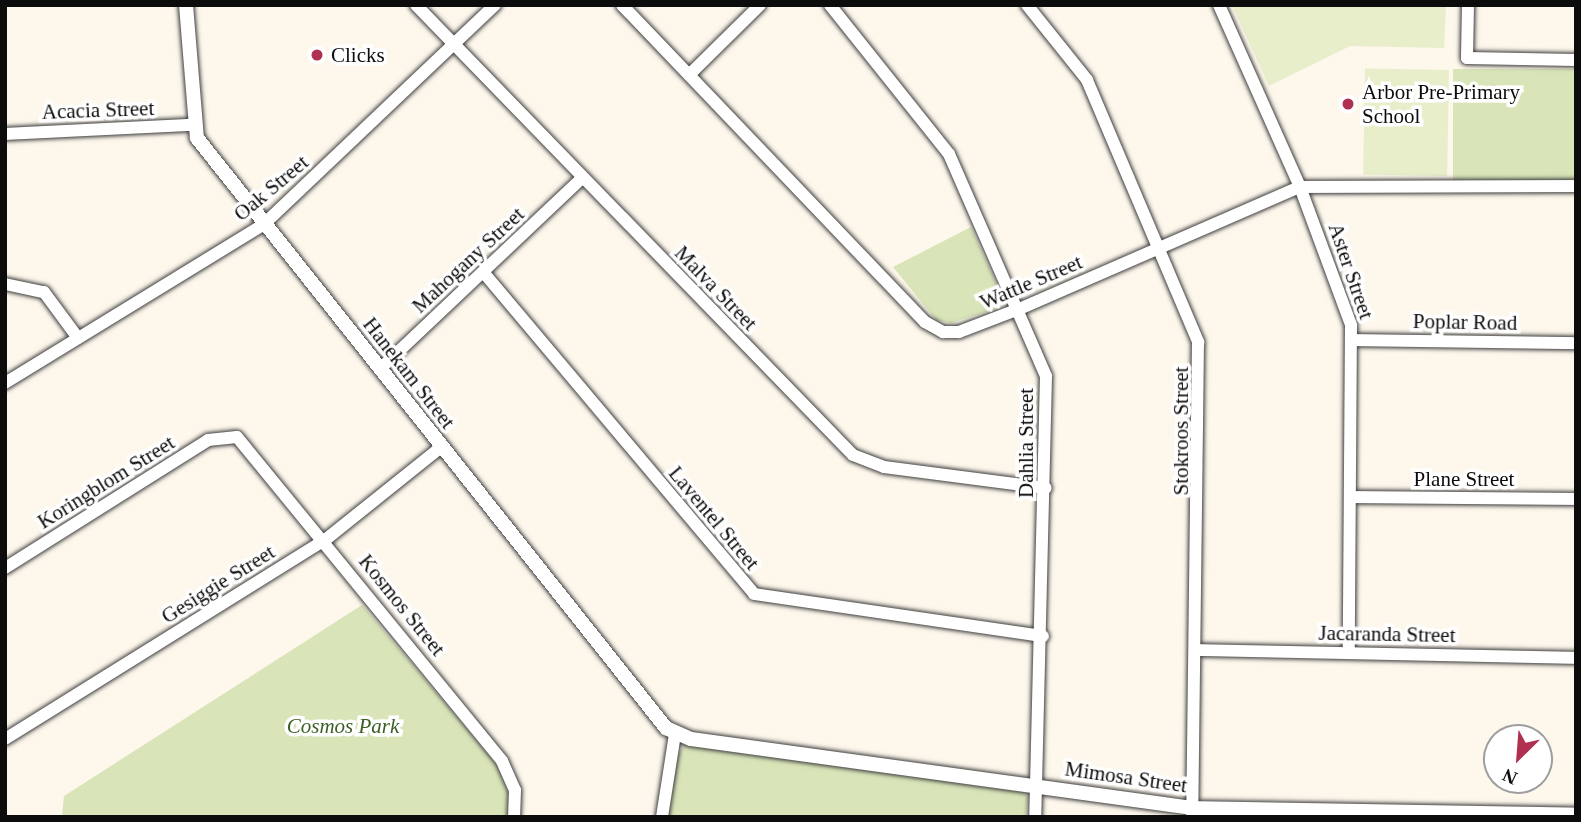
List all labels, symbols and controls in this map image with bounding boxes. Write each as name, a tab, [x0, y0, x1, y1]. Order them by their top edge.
place label: Clicks	[331, 42, 385, 68]
marker: Clicks	[309, 47, 325, 63]
place label: Arbor Pre-Primary School	[1362, 79, 1520, 129]
street label: Acacia Street	[41, 95, 155, 125]
marker: Arbor Pre-Primary School	[1340, 96, 1356, 112]
street label: Oak Street	[229, 150, 313, 226]
street label: Mahogany Street	[407, 202, 529, 318]
street label: Aster Street	[1323, 220, 1379, 322]
street label: Malva Street	[669, 240, 763, 336]
street label: Wattle Street	[976, 249, 1086, 315]
street label: Poplar Road	[1413, 308, 1517, 336]
street label: Hanekam Street	[358, 312, 460, 434]
street label: Stokroos Street	[1168, 367, 1194, 495]
street label: Dahlia Street	[1013, 388, 1039, 498]
street label: Koringblom Street	[33, 430, 179, 534]
street label: Laventel Street	[663, 461, 765, 575]
street label: Plane Street	[1414, 466, 1514, 492]
street label: Gesiggie Street	[157, 539, 279, 629]
street label: Kosmos Street	[353, 549, 451, 661]
street label: Jacaranda Street	[1318, 620, 1456, 648]
park label: Cosmos Park	[287, 713, 399, 739]
north arrow	[1483, 724, 1553, 794]
street label: Mimosa Street	[1063, 756, 1189, 798]
text: N	[1499, 764, 1520, 789]

